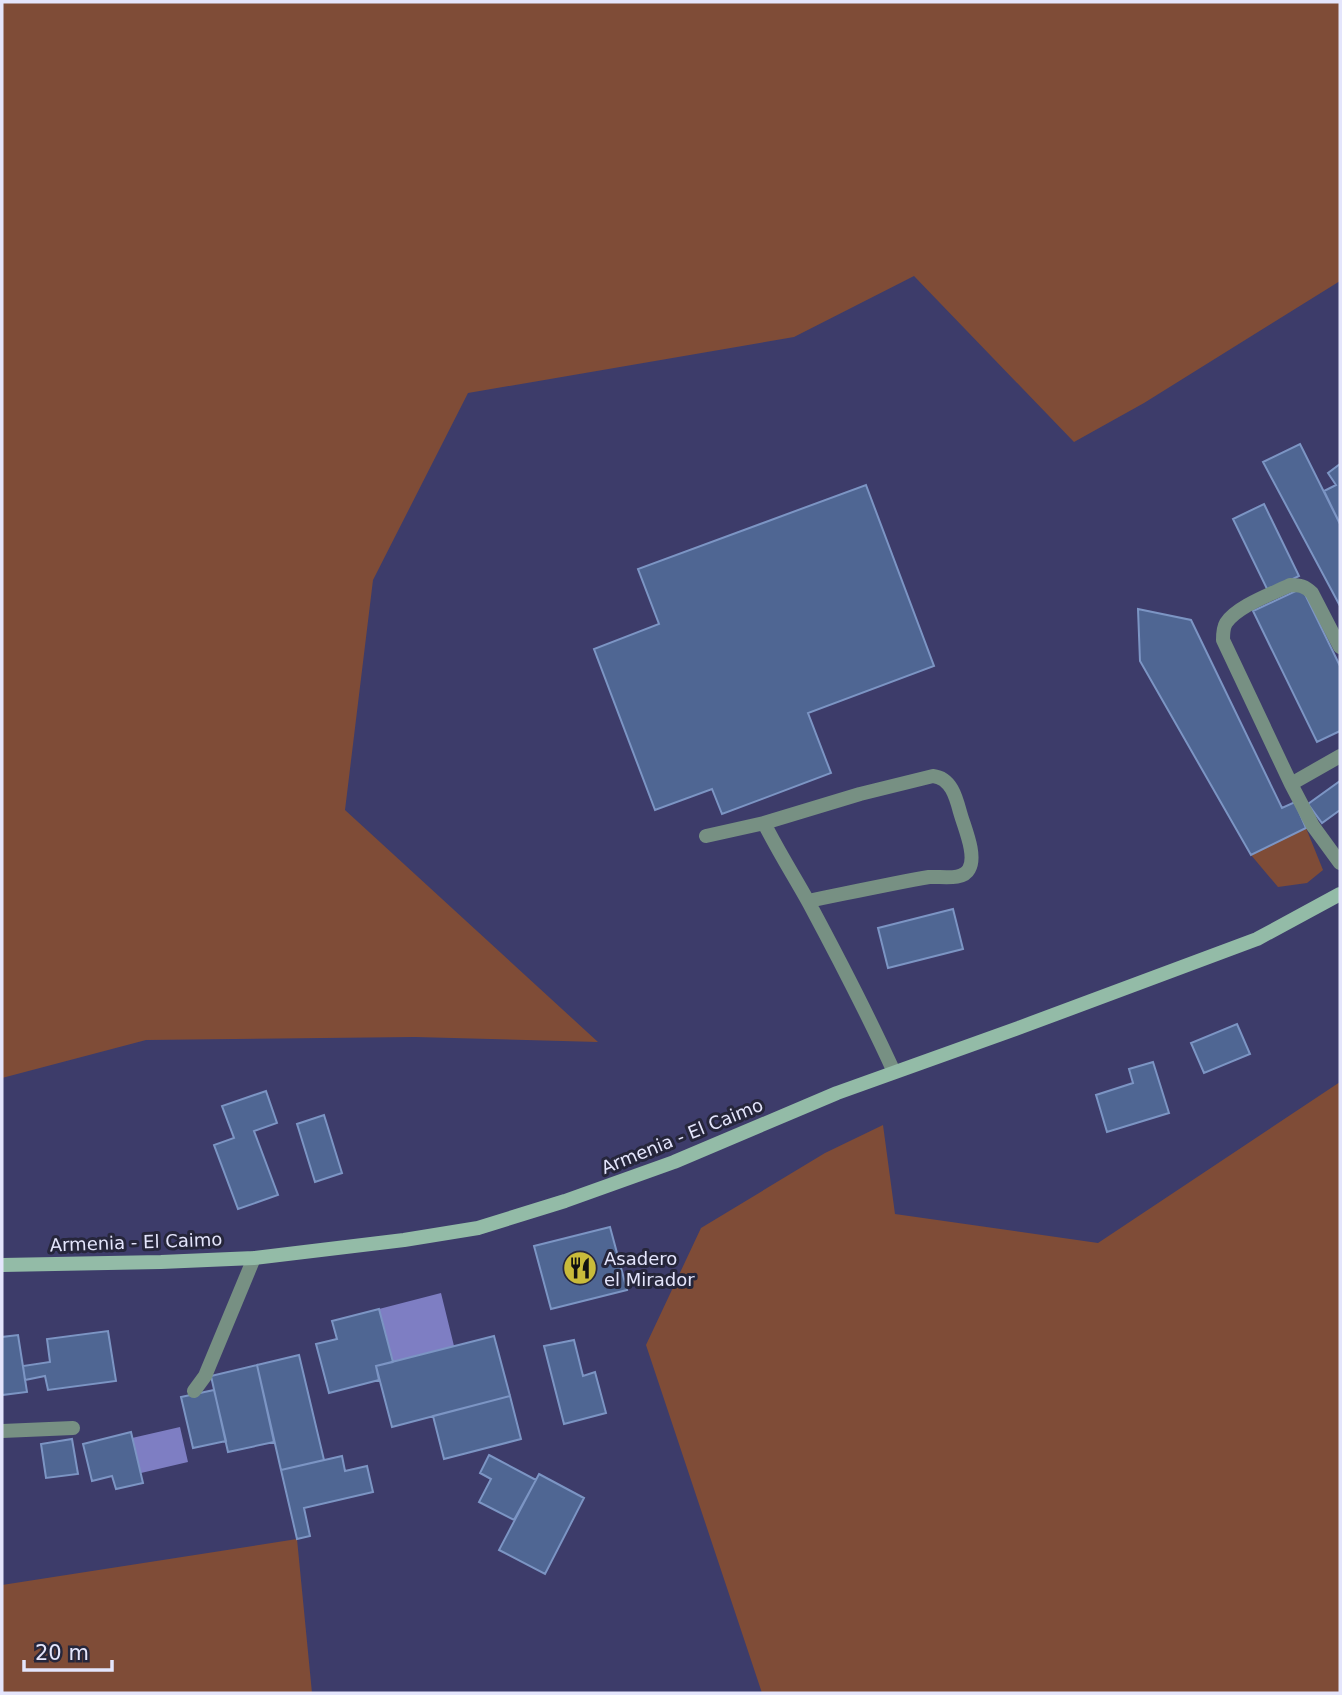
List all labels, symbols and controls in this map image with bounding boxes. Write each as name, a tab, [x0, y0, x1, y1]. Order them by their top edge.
street label: Armenia - El Caimo	[598, 1094, 766, 1178]
street label: Armenia - El Caimo	[49, 1228, 223, 1256]
place label: Asadero el Mirador	[604, 1248, 695, 1290]
restaurant icon: Asadero el Mirador	[561, 1249, 599, 1287]
scale bar	[24, 1628, 112, 1672]
text: 20 m	[35, 1641, 89, 1665]

